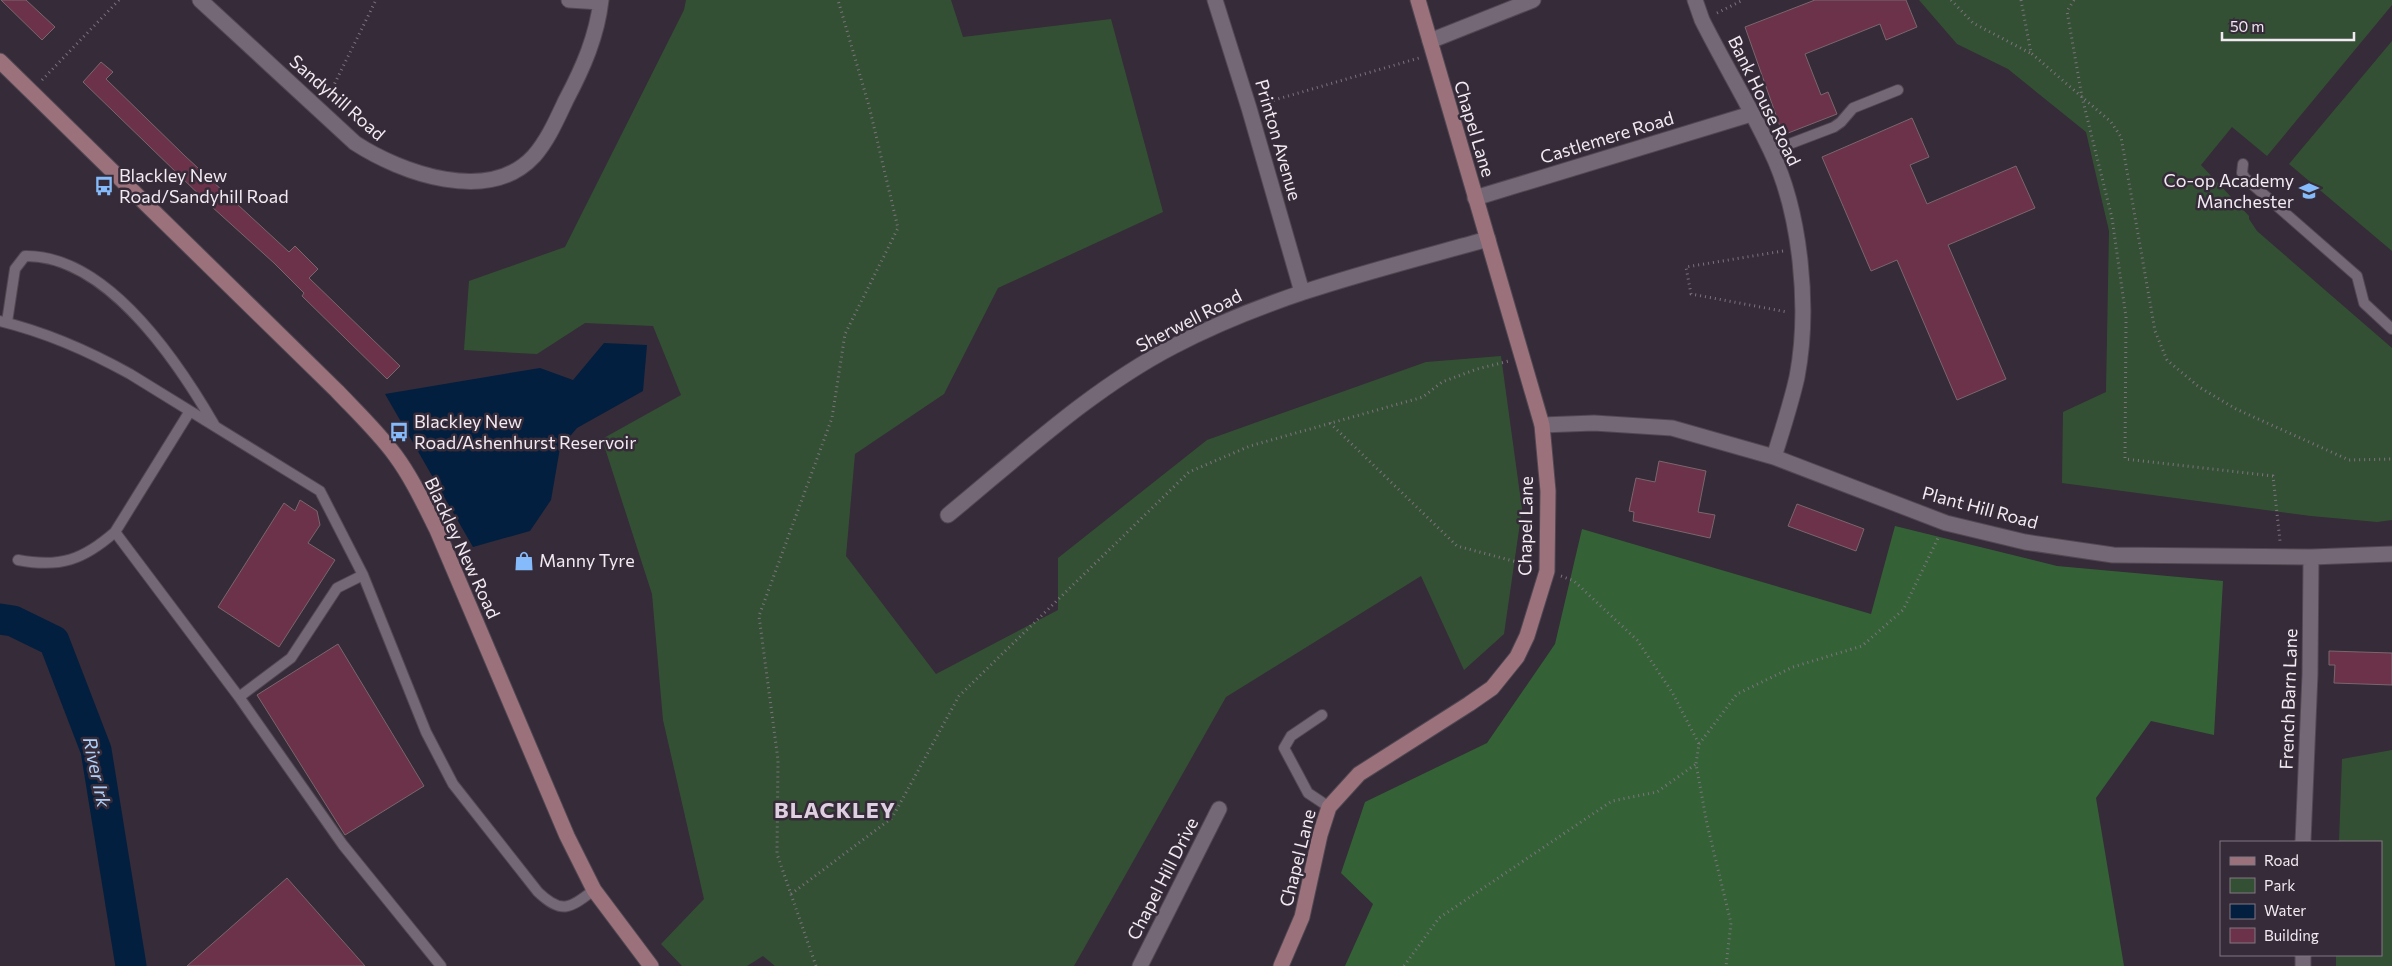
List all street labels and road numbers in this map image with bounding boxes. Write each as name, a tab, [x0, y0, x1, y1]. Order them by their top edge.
street label: Bank House Road	[1724, 32, 1806, 169]
street label: Sandyhill Road	[285, 50, 390, 145]
street label: Printon Avenue	[1251, 77, 1307, 203]
street label: Chapel Lane	[1450, 78, 1500, 180]
street label: Castlemere Road	[1537, 106, 1676, 168]
street label: Sherwell Road	[1132, 284, 1245, 356]
street label: Blackley New Road	[420, 473, 505, 622]
street label: Chapel Lane	[1513, 476, 1537, 576]
street label: Plant Hill Road	[1920, 481, 2041, 533]
street label: French Barn Lane	[2275, 628, 2301, 770]
street label: Chapel Lane	[1274, 807, 1320, 909]
street label: Chapel Hill Drive	[1122, 814, 1202, 943]

